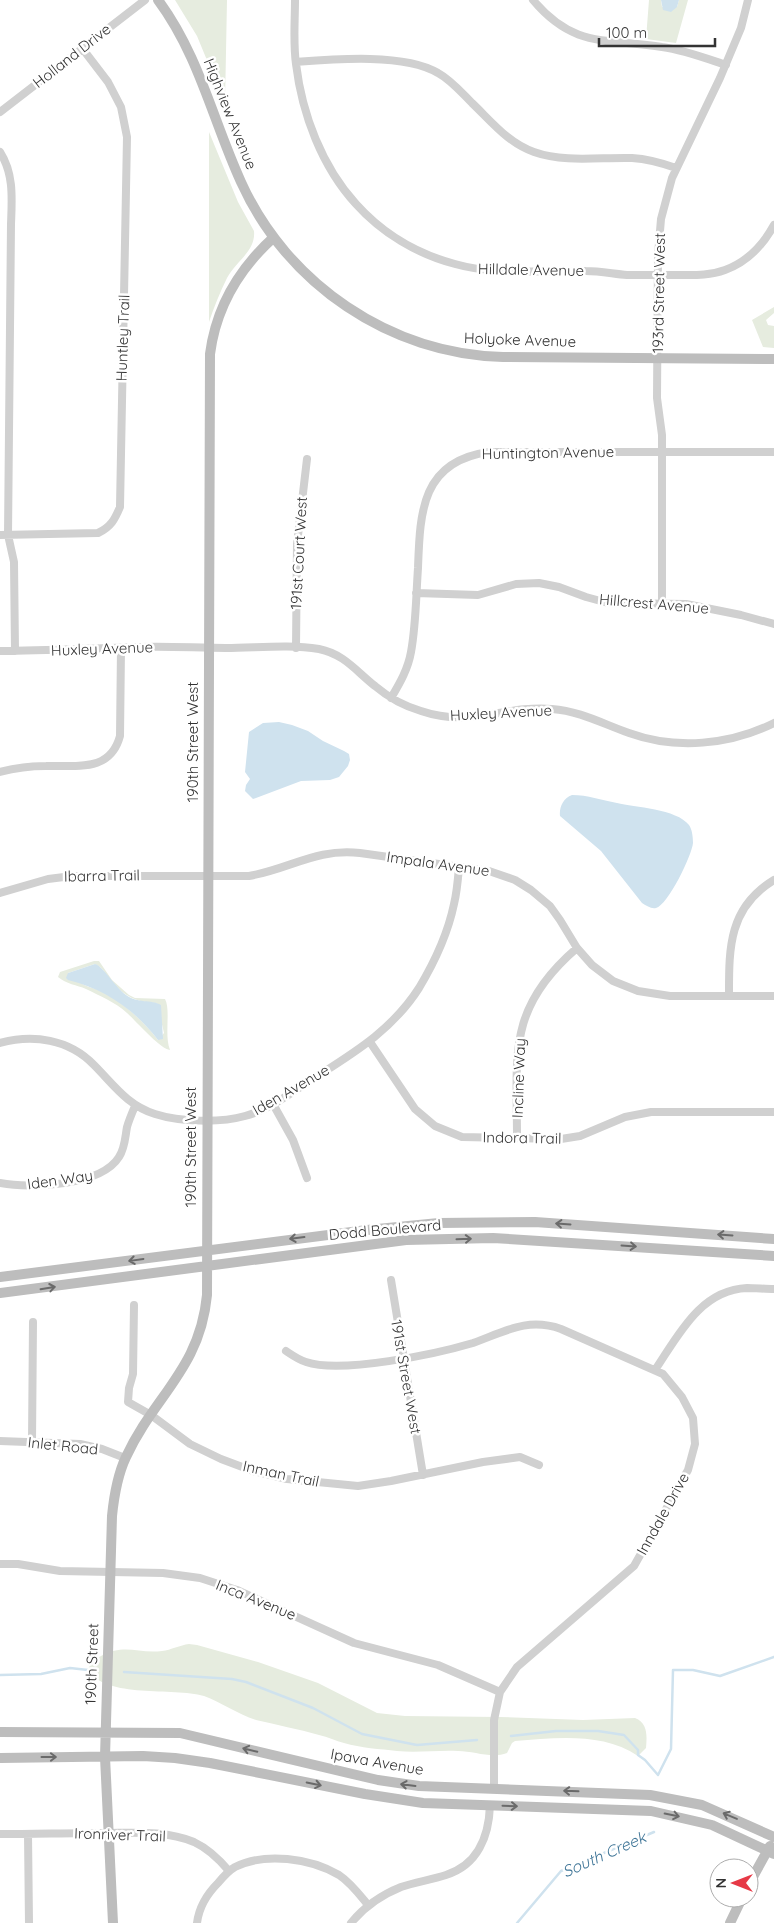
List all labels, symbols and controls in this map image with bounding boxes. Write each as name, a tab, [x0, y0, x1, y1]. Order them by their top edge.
scale bar	[599, 15, 715, 47]
street label: Holland Drive	[29, 19, 115, 92]
text: 100 m	[606, 23, 647, 42]
street label: Highview Avenue	[200, 55, 261, 172]
street label: 193rd Street West	[648, 233, 669, 353]
street label: Hilldale Avenue	[478, 259, 584, 280]
street label: Huntley Trail	[111, 294, 134, 382]
street label: Holyoke Avenue	[464, 328, 576, 351]
street label: Huntington Avenue	[482, 442, 614, 463]
street label: 191st Court West	[286, 496, 311, 610]
street label: Hillcrest Avenue	[598, 589, 710, 618]
street label: Huxley Avenue	[51, 637, 153, 660]
street label: 190th Street West	[183, 682, 202, 802]
street label: Huxley Avenue	[449, 700, 553, 725]
street label: Impala Avenue	[385, 847, 491, 880]
street label: Ibarra Trail	[64, 865, 140, 886]
street label: Incline Way	[508, 1038, 529, 1118]
street label: Iden Avenue	[249, 1060, 332, 1119]
street label: 190th Street West	[181, 1087, 200, 1207]
street label: Indora Trail	[482, 1127, 562, 1148]
street label: Iden Way	[26, 1166, 94, 1194]
street label: Dodd Boulevard	[328, 1215, 442, 1244]
one-way arrow	[556, 1220, 572, 1229]
one-way arrow	[718, 1231, 734, 1240]
one-way arrow	[289, 1233, 305, 1243]
one-way arrow	[455, 1234, 471, 1243]
one-way arrow	[621, 1241, 637, 1251]
one-way arrow	[128, 1255, 144, 1265]
one-way arrow	[40, 1282, 56, 1292]
street label: 191st Street West	[387, 1318, 426, 1436]
street label: Inlet Road	[27, 1432, 99, 1459]
street label: Inman Trail	[241, 1456, 321, 1491]
street label: Inndale Drive	[632, 1469, 693, 1558]
street label: Inca Avenue	[213, 1575, 299, 1624]
street label: 190th Street	[81, 1623, 102, 1705]
street label: Ipava Avenue	[329, 1744, 425, 1779]
one-way arrow	[242, 1745, 258, 1754]
one-way arrow	[40, 1752, 56, 1762]
one-way arrow	[305, 1780, 321, 1789]
one-way arrow	[401, 1780, 417, 1790]
one-way arrow	[563, 1787, 579, 1796]
one-way arrow	[501, 1801, 517, 1810]
one-way arrow	[663, 1811, 679, 1820]
one-way arrow	[723, 1811, 738, 1821]
street label: Ironriver Trail	[74, 1823, 166, 1846]
water label: South Creek	[559, 1826, 650, 1881]
north arrow	[709, 1858, 759, 1908]
text: N	[712, 1878, 730, 1888]

